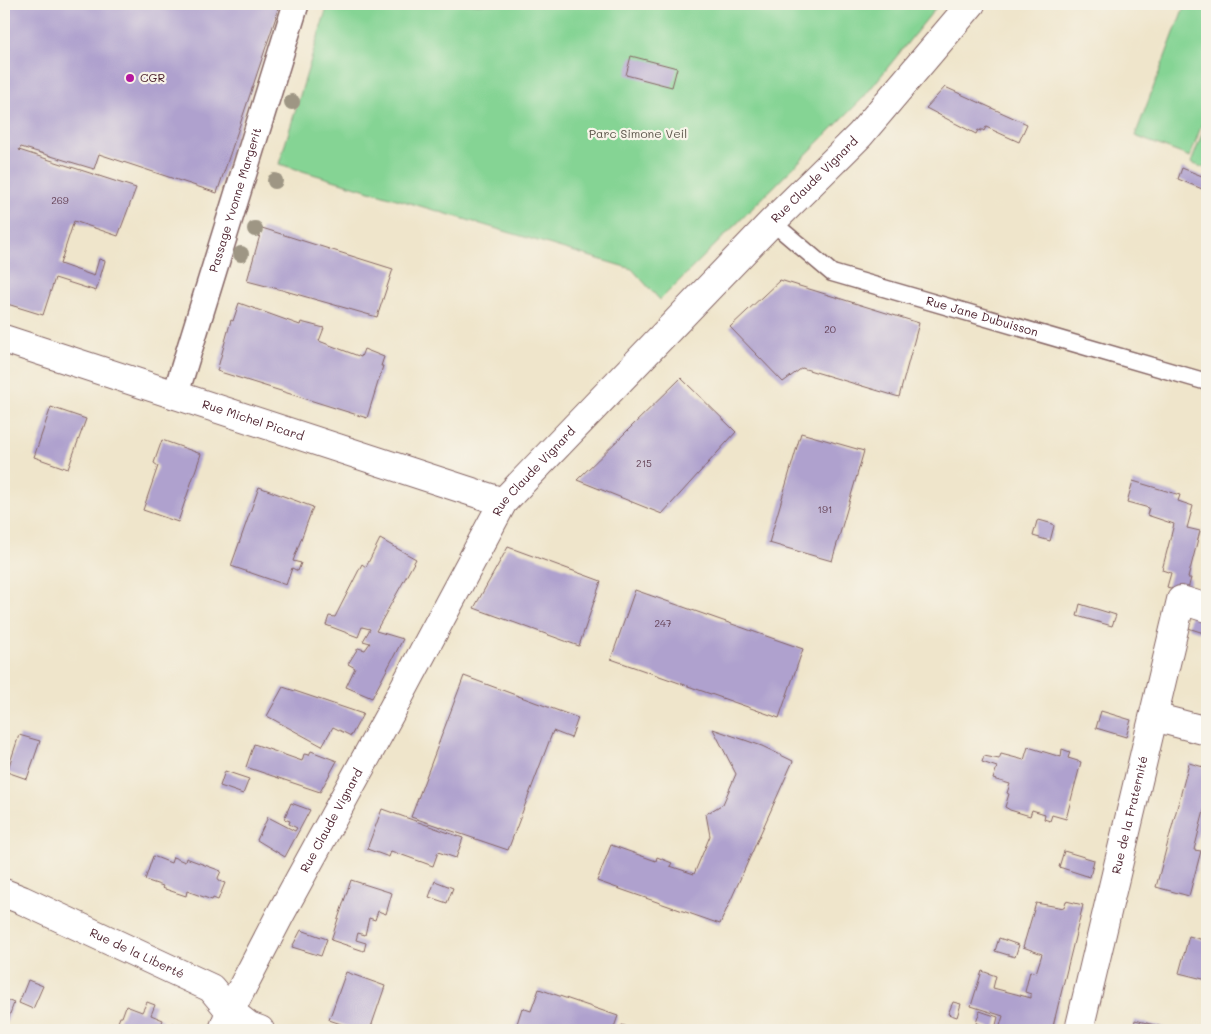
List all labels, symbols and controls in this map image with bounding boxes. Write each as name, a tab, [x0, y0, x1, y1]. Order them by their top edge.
place label: CGR	[140, 69, 165, 85]
marker: CGR	[124, 72, 136, 84]
street label: Passage Yvonne Margerit	[205, 125, 264, 274]
park label: Parc Simone Veil	[589, 125, 687, 141]
street label: Rue Claude Vignard	[767, 132, 861, 226]
house number: 269	[51, 193, 69, 207]
street label: Rue Jane Dubuisson	[924, 292, 1040, 339]
house number: 20	[824, 322, 836, 336]
street label: Rue Michel Picard	[200, 395, 307, 444]
street label: Rue Claude Vignard	[488, 422, 578, 519]
house number: 215	[636, 456, 652, 470]
house number: 191	[818, 502, 832, 516]
house number: 247	[655, 616, 672, 630]
street label: Rue de la Fraternité	[1107, 754, 1151, 875]
street label: Rue Claude Vignard	[296, 765, 366, 875]
street label: Rue de la Liberté	[87, 924, 187, 981]

